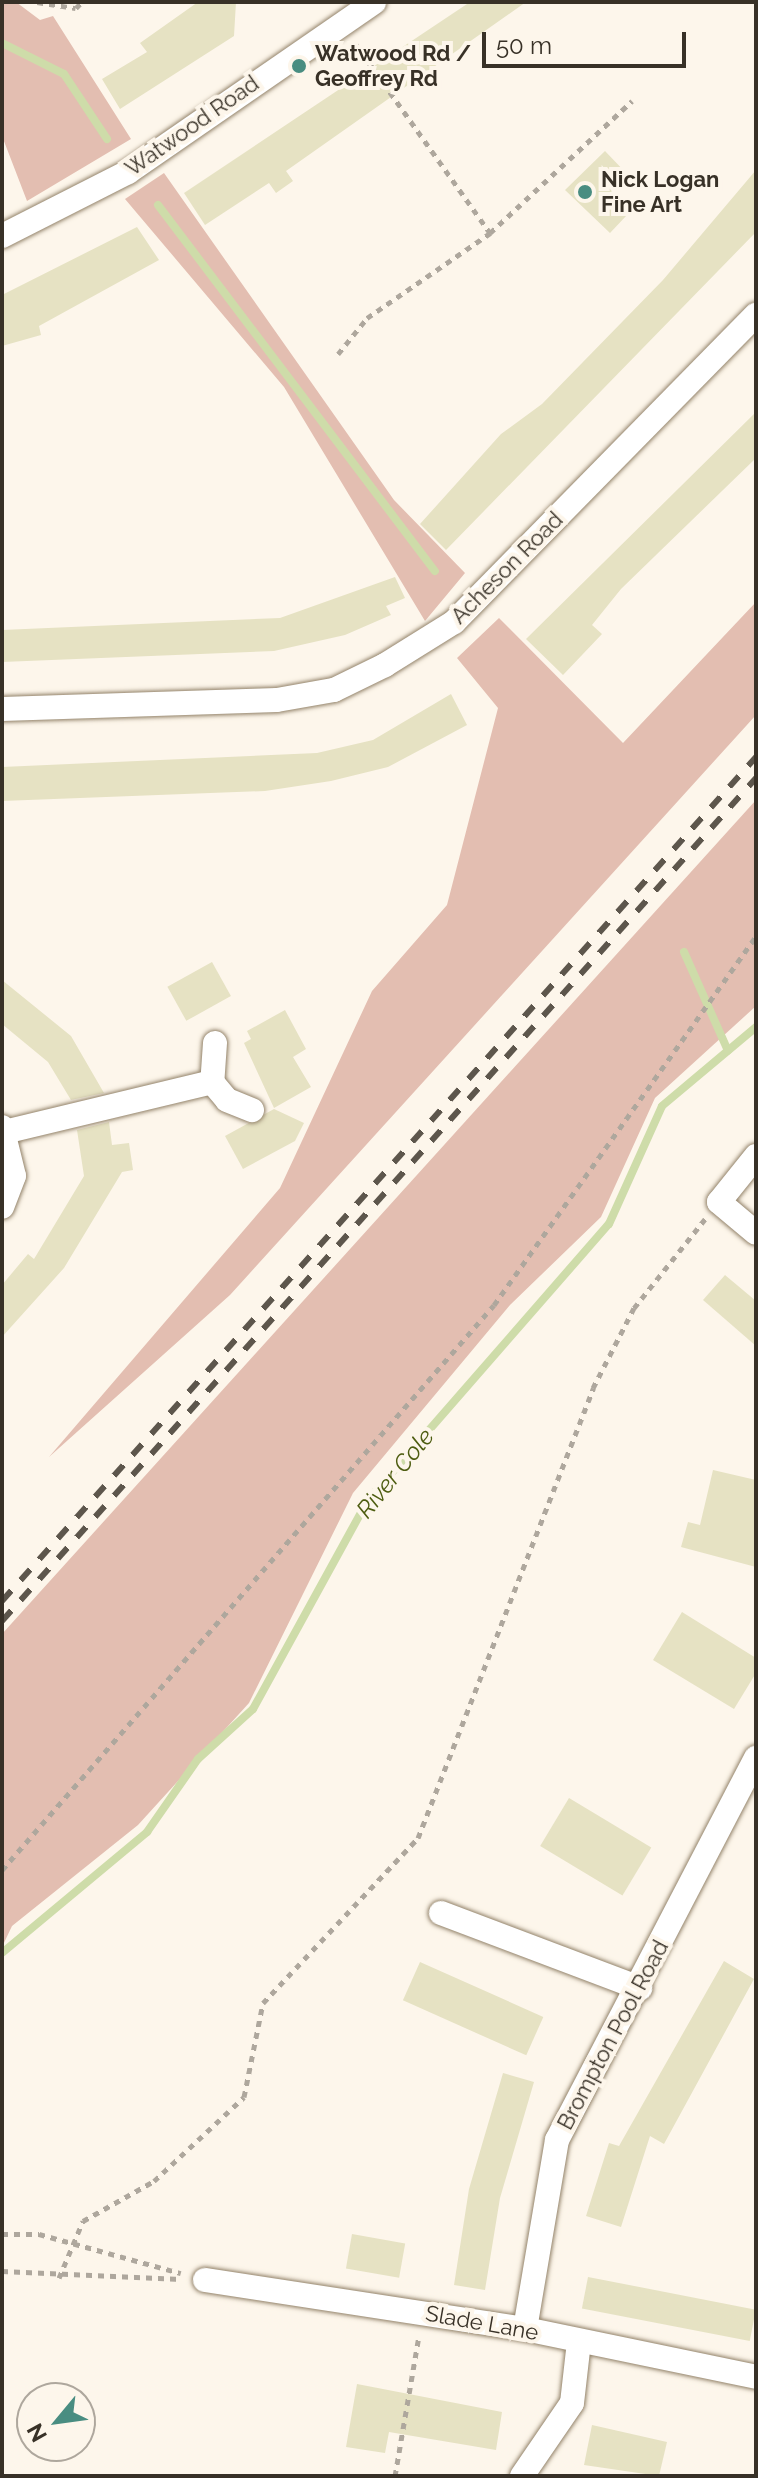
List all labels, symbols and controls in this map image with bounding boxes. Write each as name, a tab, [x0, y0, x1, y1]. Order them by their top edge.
scale bar	[486, 16, 690, 66]
text: 50 m	[496, 31, 552, 60]
place label: Watwood Rd / Geoffrey Rd	[315, 40, 471, 92]
marker: Watwood Rd / Geoffrey Rd	[290, 57, 308, 75]
street label: Watwood Road	[120, 70, 264, 182]
place label: Nick Logan Fine Art	[601, 166, 719, 218]
marker: Nick Logan Fine Art	[576, 183, 594, 201]
street label: Acheson Road	[446, 507, 568, 629]
water label: River Cole	[350, 1422, 440, 1524]
street label: Brompton Pool Road	[552, 1935, 674, 2135]
street label: Slade Lane	[424, 2300, 540, 2346]
north arrow	[16, 2382, 96, 2462]
text: N	[21, 2419, 52, 2446]

